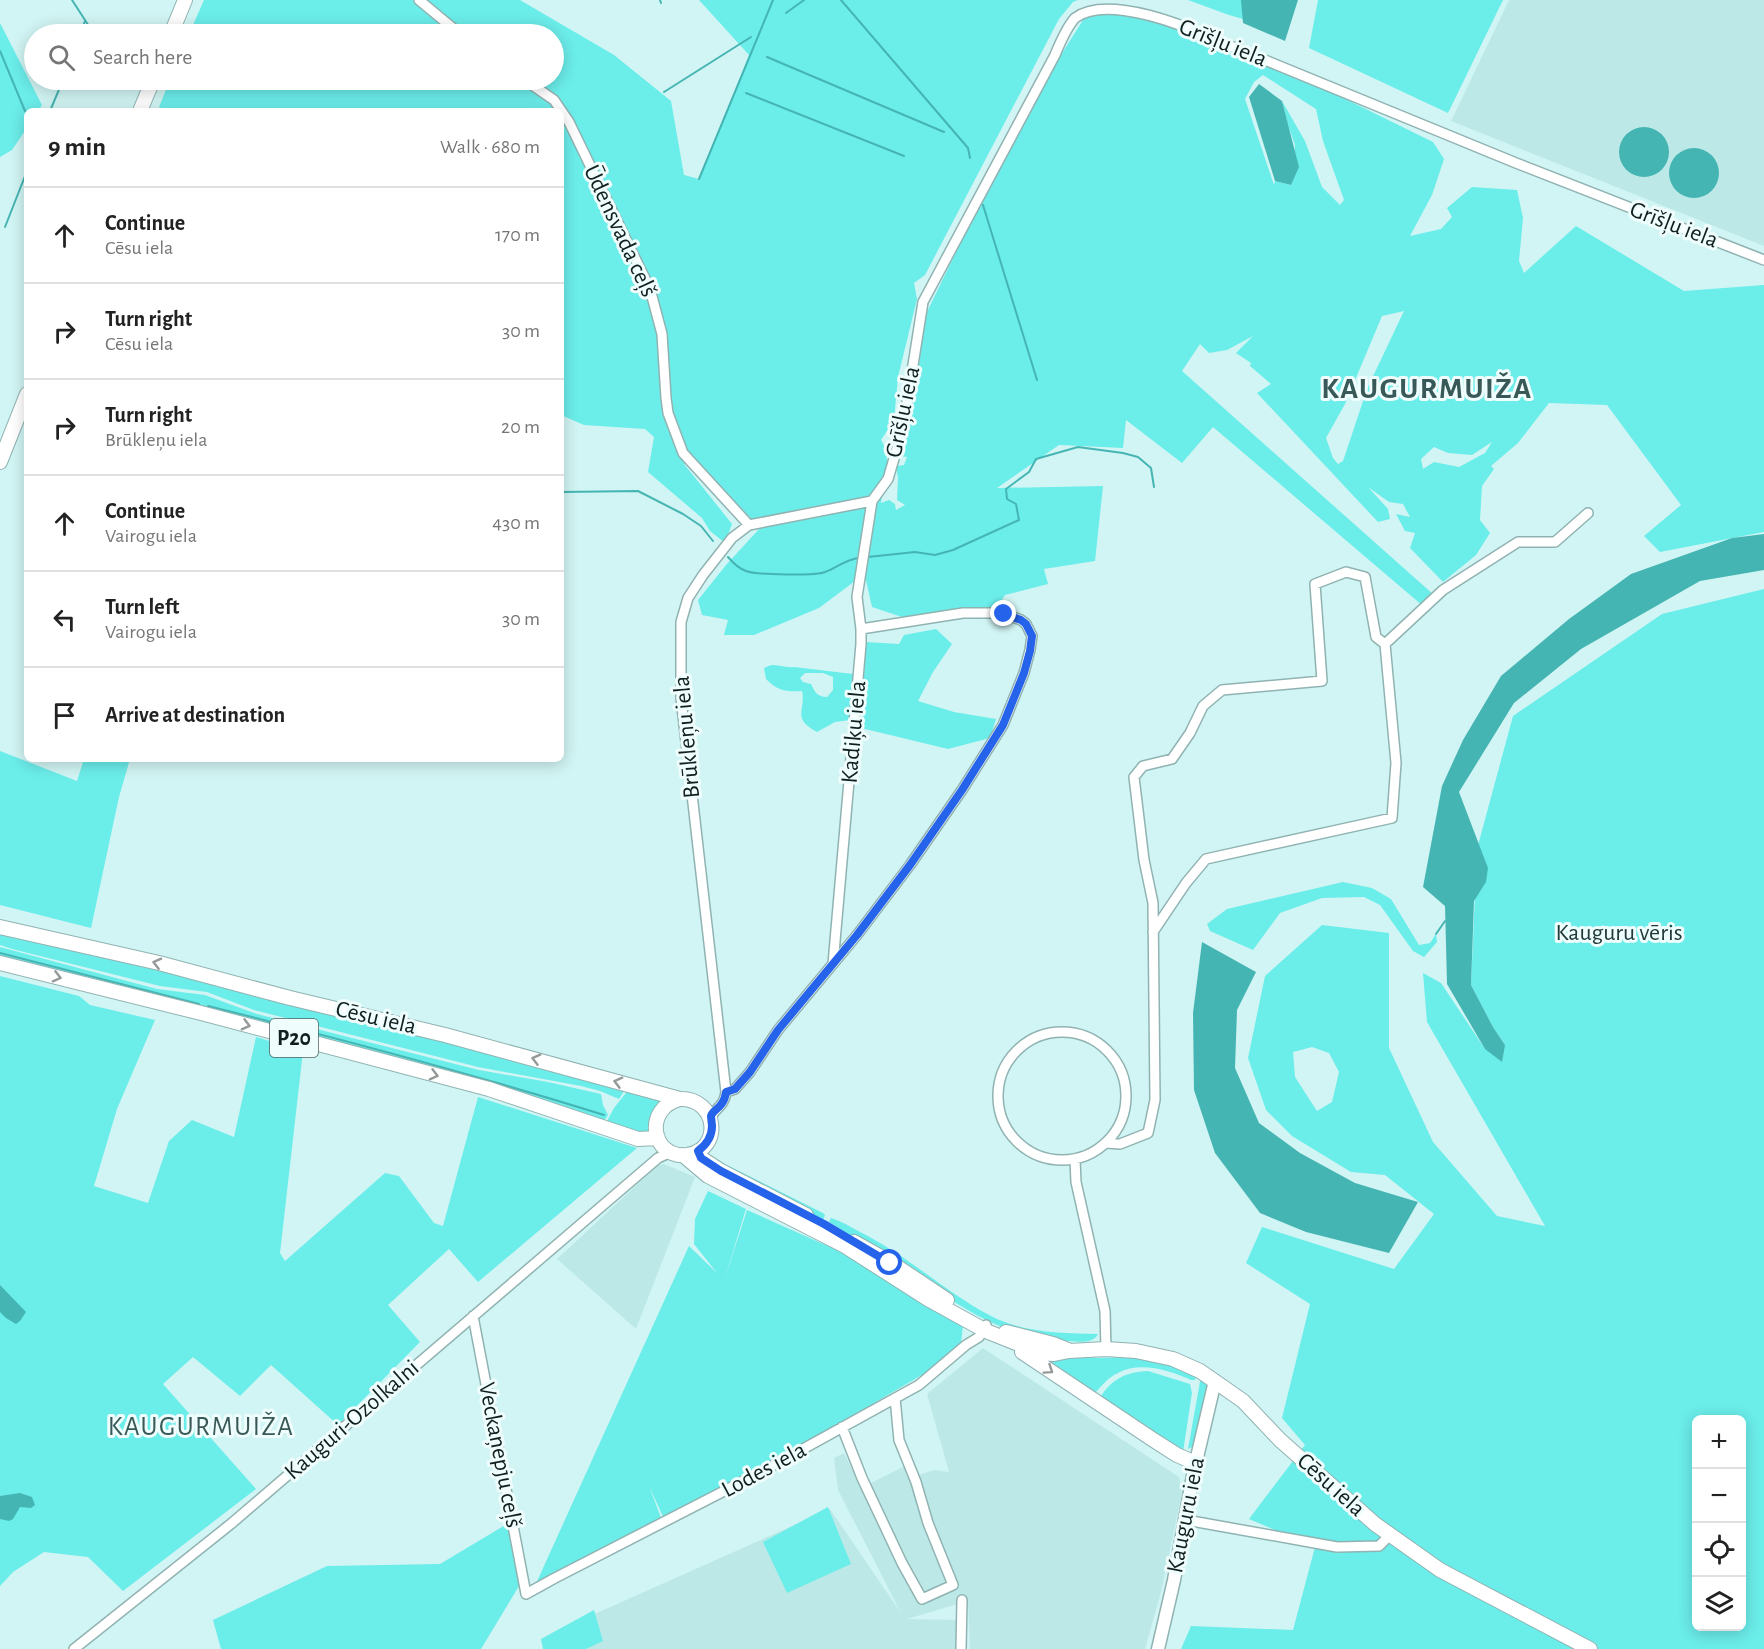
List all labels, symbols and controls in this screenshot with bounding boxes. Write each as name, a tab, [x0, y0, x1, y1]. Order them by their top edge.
street label: Grīšļu iela	[1175, 15, 1270, 72]
search box	[24, 24, 564, 90]
icon: search	[45, 41, 78, 74]
text: Search here	[93, 46, 192, 68]
text: 9 min	[48, 134, 106, 160]
text: Walk · 680 m	[440, 137, 540, 157]
street label: Ūdensvada ceļš	[578, 161, 662, 301]
street label: Grīšļu iela	[1626, 197, 1721, 254]
text: Continue	[105, 212, 185, 234]
icon: ahead	[48, 219, 81, 252]
text: 170 m	[495, 225, 540, 245]
text: Cēsu iela	[105, 238, 173, 258]
text: Turn right	[105, 308, 192, 330]
icon: right	[48, 315, 81, 348]
text: 30 m	[502, 321, 540, 341]
text: Cēsu iela	[105, 334, 173, 354]
street label: Grīšļu iela	[882, 364, 925, 460]
district label: KAUGURMUIŽA	[1321, 372, 1533, 404]
text: Turn right	[105, 404, 192, 426]
icon: right	[48, 411, 81, 444]
text: 20 m	[501, 417, 540, 437]
text: Brūkleņu iela	[105, 430, 208, 450]
text: Continue	[105, 500, 185, 522]
icon: ahead	[48, 507, 81, 540]
text: 430 m	[492, 513, 540, 533]
text: Vairogu iela	[105, 526, 197, 546]
text: Turn left	[105, 596, 179, 618]
route end	[990, 600, 1016, 626]
icon: left	[48, 603, 81, 636]
text: 30 m	[502, 609, 540, 629]
text: Vairogu iela	[105, 622, 197, 642]
street label: Brūkleņu iela	[670, 675, 705, 799]
street label: Kadiķu iela	[838, 680, 871, 785]
icon: arrive	[48, 699, 81, 732]
text: Arrive at destination	[105, 704, 285, 726]
park label: Kauguru vēris	[1555, 921, 1683, 945]
one-way arrow	[152, 957, 162, 970]
one-way arrow	[52, 969, 62, 982]
street label: Cēsu iela	[333, 997, 419, 1039]
one-way arrow	[240, 1018, 251, 1030]
road number: P20	[270, 1019, 318, 1057]
one-way arrow	[531, 1054, 541, 1067]
one-way arrow	[429, 1067, 439, 1080]
one-way arrow	[614, 1077, 624, 1089]
route start	[876, 1249, 902, 1275]
street label: Kauguri-Ozolkalni	[280, 1356, 424, 1484]
one-way arrow	[1043, 1363, 1054, 1374]
street label: Veckaņepju ceļš	[473, 1380, 526, 1530]
district label: KAUGURMUIŽA	[108, 1411, 294, 1440]
map controls	[1692, 1415, 1746, 1631]
button: +	[1692, 1415, 1746, 1469]
street label: Lodes iela	[718, 1438, 810, 1502]
street label: Cēsu iela	[1292, 1449, 1370, 1521]
street label: Kauguru iela	[1163, 1455, 1209, 1575]
button: −	[1692, 1469, 1746, 1523]
button: locate	[1692, 1523, 1746, 1577]
button: layers	[1692, 1577, 1746, 1631]

